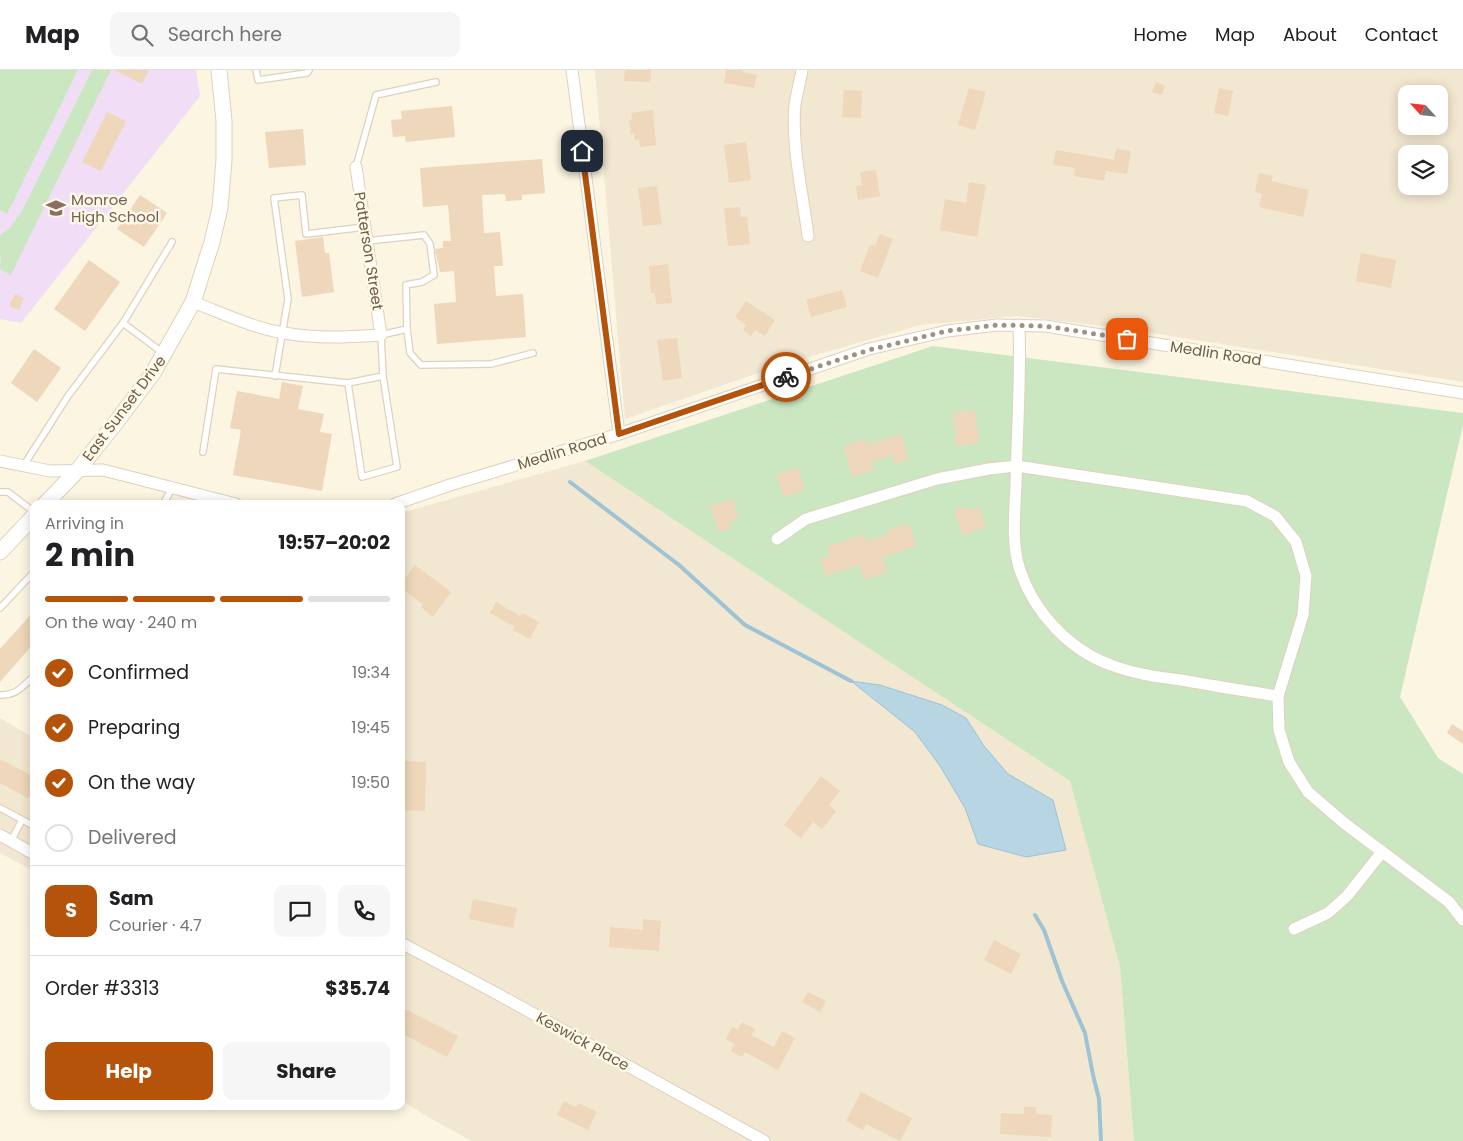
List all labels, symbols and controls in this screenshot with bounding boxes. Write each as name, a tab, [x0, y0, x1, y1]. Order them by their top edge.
search box	[110, 12, 460, 57]
text: Map	[25, 18, 80, 51]
icon: search	[128, 21, 156, 49]
text: Search here	[168, 21, 282, 48]
text: Home	[1133, 22, 1187, 47]
text: Map	[1215, 22, 1255, 47]
text: About	[1283, 22, 1337, 47]
text: Contact	[1365, 22, 1438, 47]
north arrow	[1398, 85, 1448, 135]
map controls	[1398, 85, 1448, 195]
pin	[561, 130, 603, 172]
icon: home	[568, 137, 596, 165]
button: layers	[1398, 145, 1448, 195]
place label: Monroe High School	[71, 189, 159, 227]
street label: Patterson Street	[349, 190, 389, 312]
school or university icon: Monroe High School	[45, 197, 67, 219]
pin	[1106, 318, 1148, 360]
icon: bag	[1113, 325, 1141, 353]
street label: Medlin Road	[1169, 335, 1263, 371]
street label: East Sunset Drive	[77, 351, 171, 465]
courier	[761, 352, 811, 402]
icon: bike	[772, 363, 800, 391]
street label: Medlin Road	[515, 427, 609, 475]
text: Arriving in	[45, 512, 124, 535]
text: 19:57–20:02	[278, 529, 390, 556]
text: 2 min	[45, 532, 135, 577]
text: On the way · 240 m	[45, 611, 197, 634]
icon: check	[45, 659, 73, 687]
text: Confirmed	[88, 659, 189, 686]
text: 19:34	[352, 661, 390, 684]
icon: check	[45, 714, 73, 742]
text: Preparing	[88, 714, 180, 741]
text: 19:45	[351, 716, 390, 739]
icon: check	[45, 769, 73, 797]
text: On the way	[88, 769, 195, 796]
text: 19:50	[351, 771, 390, 794]
text: Delivered	[88, 824, 177, 851]
text: Sam	[109, 885, 154, 912]
button: chat	[274, 885, 326, 937]
button: phone	[338, 885, 390, 937]
text: S	[65, 897, 77, 924]
text: Courier · 4.7	[109, 914, 202, 937]
text: Order #3313	[45, 975, 159, 1002]
text: $35.74	[325, 975, 390, 1002]
street label: Keswick Place	[532, 1007, 634, 1075]
button: Help	[45, 1042, 213, 1100]
button: Share	[223, 1042, 390, 1100]

